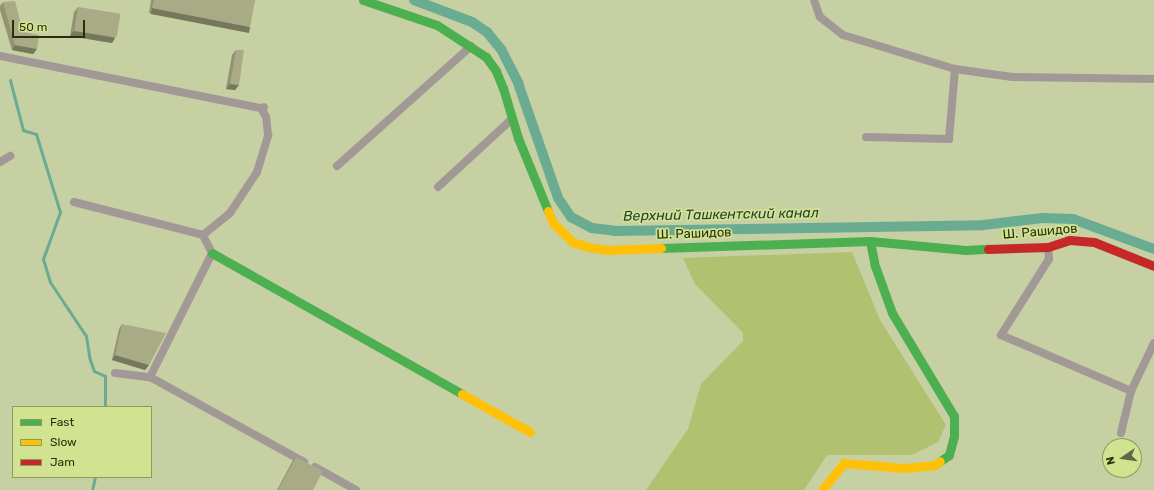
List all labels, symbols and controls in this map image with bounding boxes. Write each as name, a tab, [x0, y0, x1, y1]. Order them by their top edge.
scale bar	[14, 12, 87, 38]
text: 50 m	[19, 20, 47, 34]
water label: Верхний Ташкентский канал	[623, 205, 819, 225]
street label: Ш. Рашидов	[1002, 221, 1078, 243]
street label: Ш. Рашидов	[656, 225, 732, 243]
legend	[12, 406, 152, 478]
text: Fast	[50, 415, 74, 429]
text: Slow	[50, 435, 77, 449]
north arrow	[1102, 438, 1142, 478]
text: Jam	[50, 455, 75, 469]
text: N	[1104, 455, 1118, 466]

